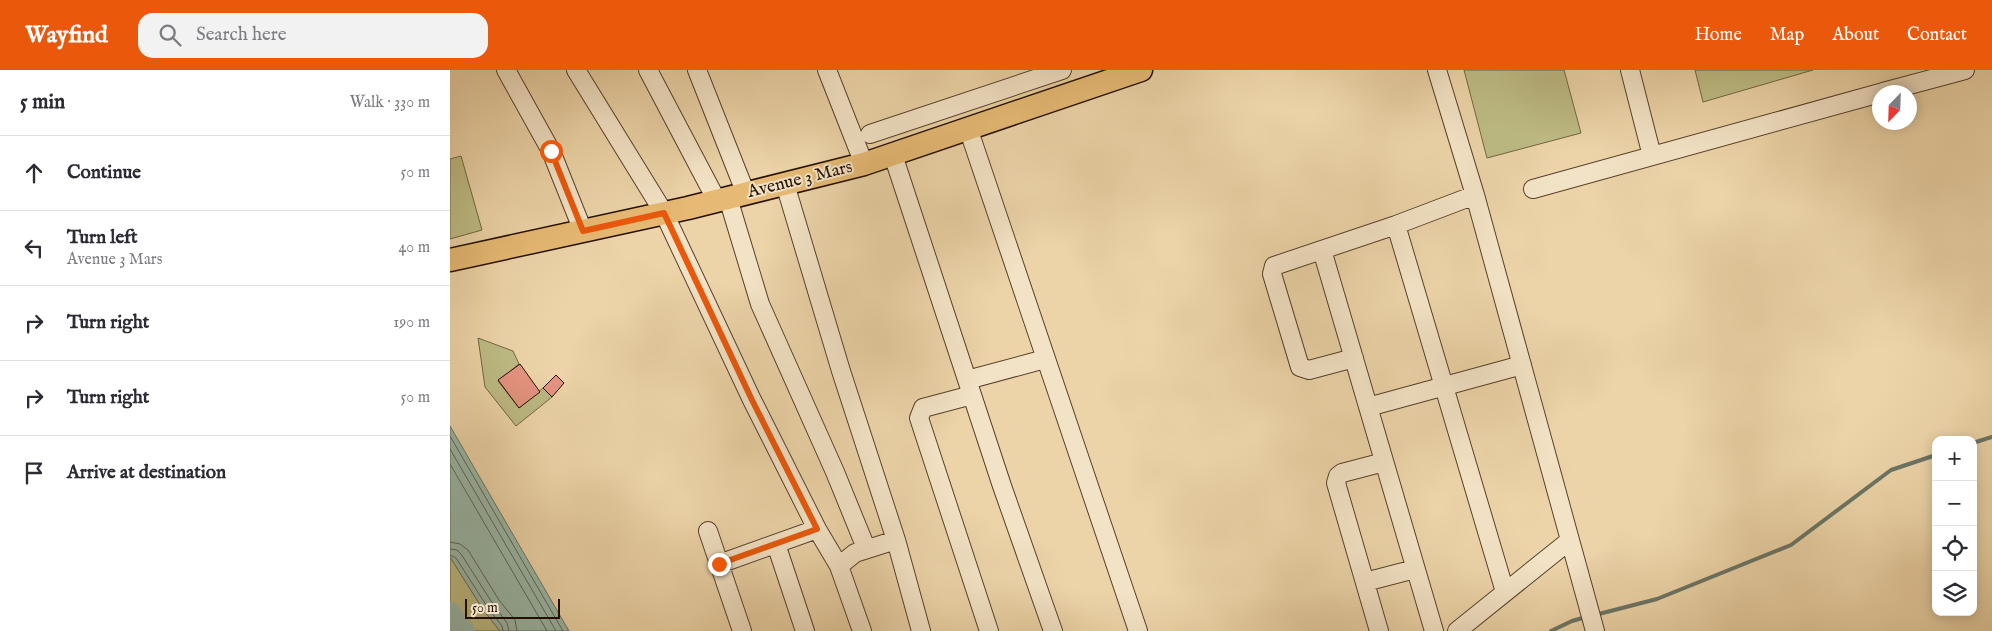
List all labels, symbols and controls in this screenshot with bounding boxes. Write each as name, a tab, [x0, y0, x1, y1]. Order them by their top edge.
search box	[138, 13, 488, 58]
text: Wayfind	[25, 20, 108, 51]
icon: search	[156, 21, 184, 49]
text: Search here	[196, 23, 286, 47]
text: Home	[1695, 24, 1742, 47]
text: Map	[1770, 24, 1804, 47]
text: About	[1832, 24, 1879, 47]
text: Contact	[1907, 24, 1967, 47]
north arrow	[1872, 85, 1917, 130]
text: 5 min	[20, 89, 65, 116]
text: Walk · 330 m	[350, 93, 430, 113]
route start	[540, 140, 563, 163]
street label: Avenue 3 Mars	[744, 156, 855, 204]
icon: ahead	[20, 159, 48, 187]
text: Continue	[67, 161, 141, 185]
text: 50 m	[401, 163, 430, 183]
text: Turn left	[67, 226, 138, 250]
icon: left	[20, 234, 48, 262]
text: 40 m	[398, 238, 430, 258]
text: Avenue 3 Mars	[67, 250, 162, 270]
icon: right	[20, 309, 48, 337]
text: Turn right	[67, 311, 149, 335]
text: 190 m	[393, 313, 430, 333]
icon: right	[20, 384, 48, 412]
text: Turn right	[67, 386, 149, 410]
text: 50 m	[401, 388, 430, 408]
map controls	[1932, 436, 1977, 616]
button: +	[1932, 436, 1977, 481]
icon: arrive	[20, 459, 48, 487]
text: Arrive at destination	[67, 461, 226, 485]
button: −	[1932, 481, 1977, 526]
button: locate	[1932, 526, 1977, 571]
route end	[708, 553, 731, 576]
button: layers	[1932, 571, 1977, 616]
scale bar	[465, 596, 560, 619]
text: 50 m	[472, 599, 498, 617]

